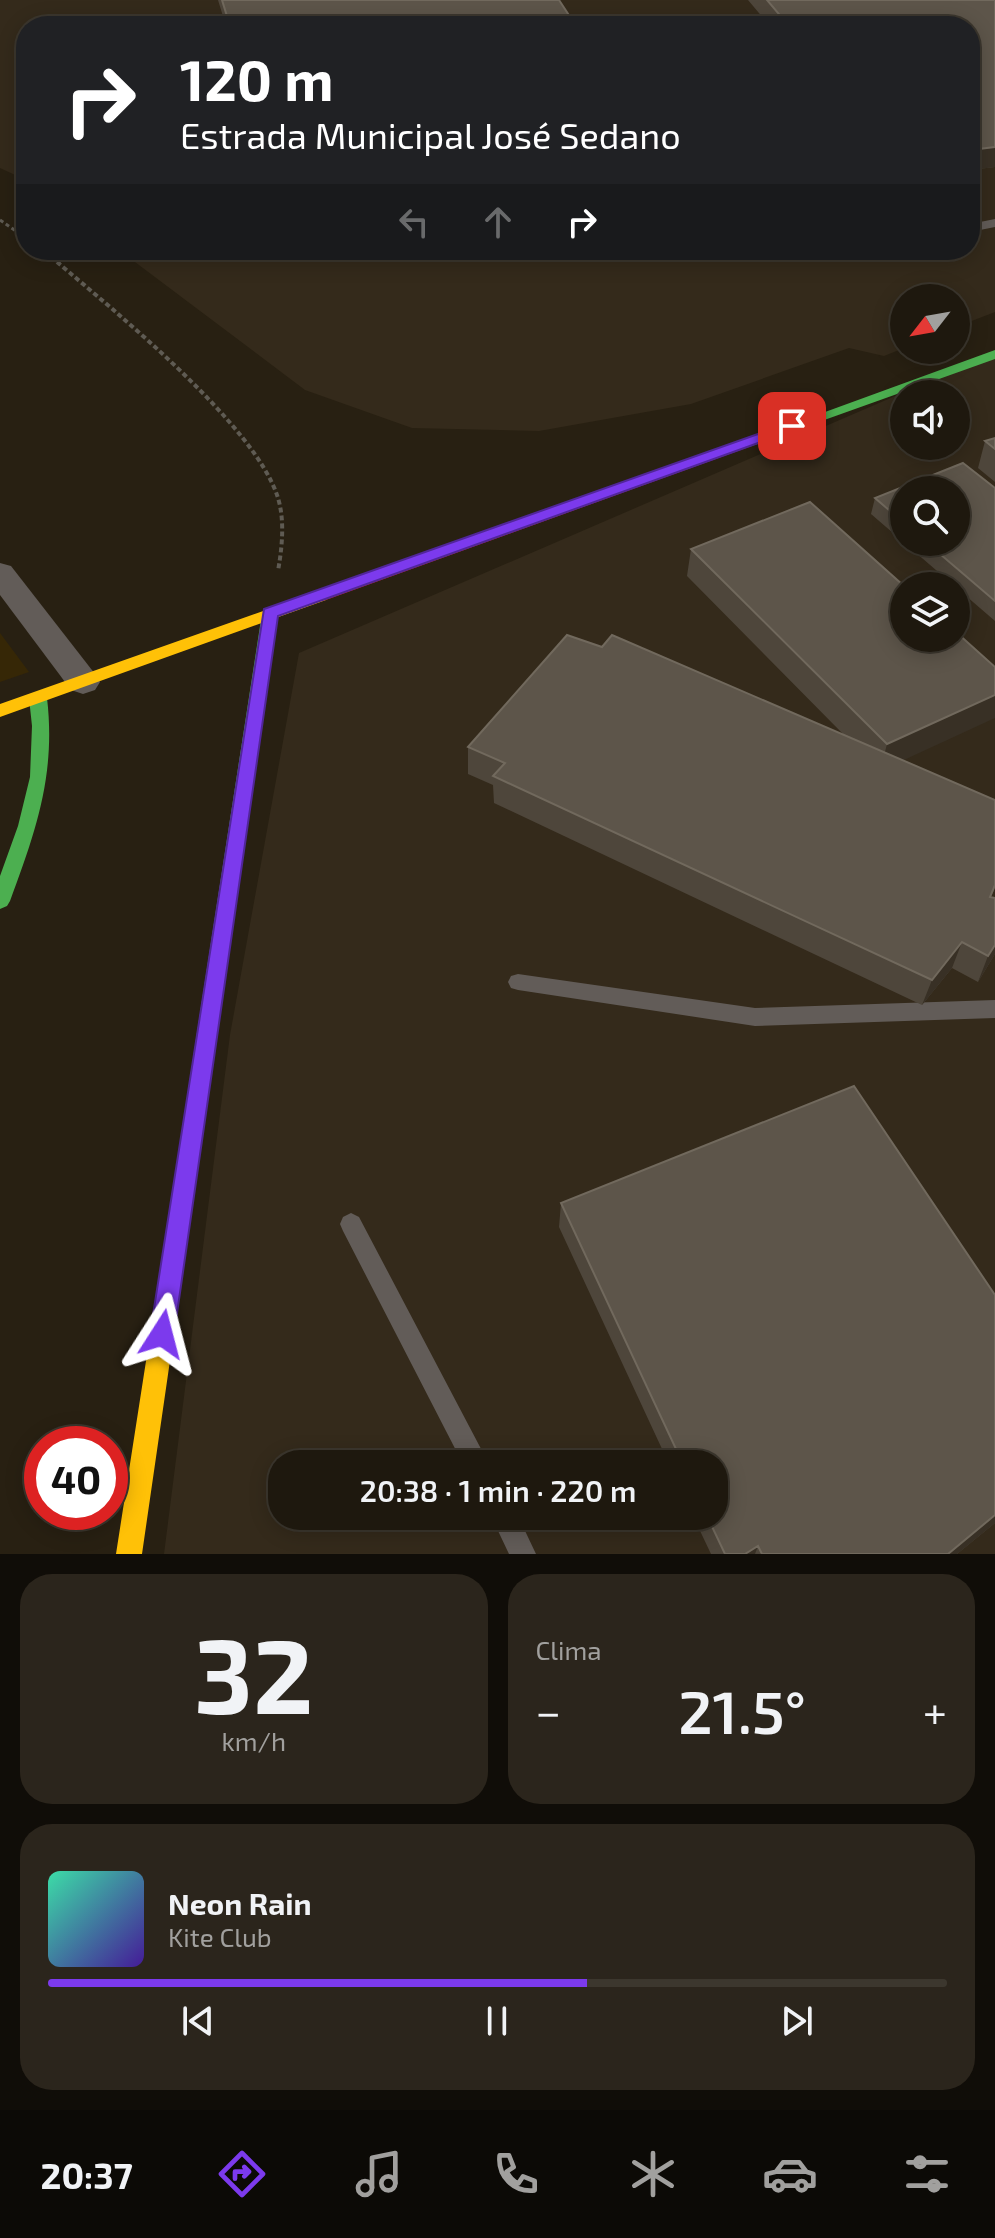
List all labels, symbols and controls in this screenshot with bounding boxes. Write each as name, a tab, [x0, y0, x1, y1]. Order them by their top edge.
text: 120 m	[180, 45, 334, 112]
icon: right	[48, 48, 152, 152]
text: Estrada Municipal José Sedano	[180, 113, 681, 156]
icon: left	[392, 200, 436, 244]
icon: ahead	[476, 200, 520, 244]
icon: right	[560, 200, 604, 244]
north arrow	[890, 284, 970, 364]
map controls	[890, 284, 970, 652]
button: sound	[890, 380, 970, 460]
pin	[758, 392, 826, 460]
icon: arrive	[770, 404, 814, 448]
button: search	[890, 476, 970, 556]
button: layers	[890, 572, 970, 652]
position arrow	[120, 1292, 204, 1376]
speed limit sign: 40	[24, 1426, 128, 1530]
text: 20:38 · 1 min · 220 m	[360, 1472, 636, 1508]
text: 32	[194, 1610, 313, 1735]
text: Clima	[536, 1634, 602, 1665]
text: 21.5°	[678, 1674, 806, 1746]
text: −	[536, 1684, 561, 1737]
text: +	[923, 1684, 947, 1737]
text: km/h	[221, 1725, 286, 1756]
text: Neon Rain	[168, 1885, 312, 1921]
text: Kite Club	[168, 1921, 272, 1952]
icon: previous	[176, 1999, 220, 2043]
icon: pause	[475, 1999, 519, 2043]
icon: next	[775, 1999, 819, 2043]
icon: directions	[214, 2146, 270, 2202]
icon: music	[351, 2146, 407, 2202]
icon: phone	[488, 2146, 544, 2202]
icon: climate	[625, 2146, 681, 2202]
icon: car	[762, 2146, 818, 2202]
icon: filters	[899, 2146, 955, 2202]
text: 20:37	[40, 2153, 133, 2196]

